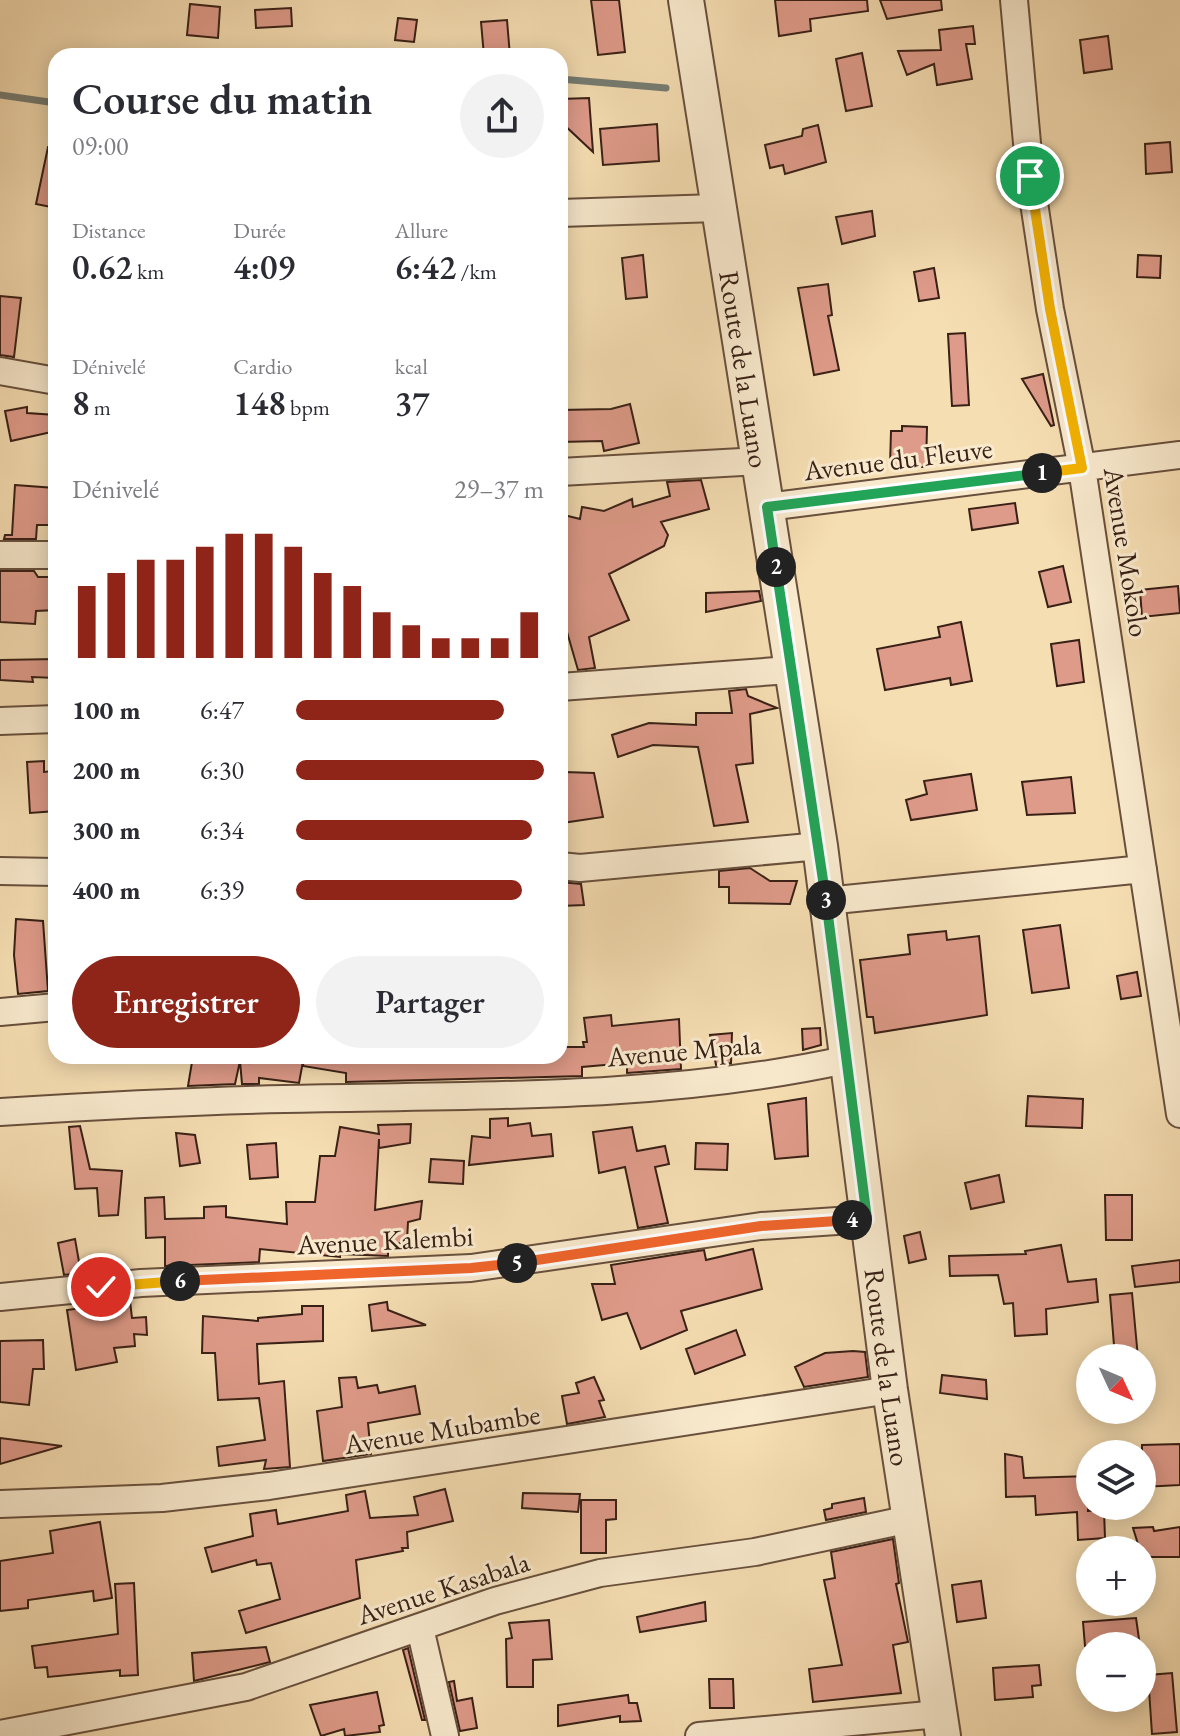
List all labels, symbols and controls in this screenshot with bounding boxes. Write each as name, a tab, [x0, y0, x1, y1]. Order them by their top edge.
text: Course du matin	[72, 70, 373, 127]
button: share	[460, 74, 544, 158]
text: 09:00	[72, 129, 128, 163]
pin	[996, 142, 1064, 210]
icon: arrive	[1008, 154, 1052, 198]
text: Distance	[72, 216, 145, 245]
text: Durée	[233, 216, 286, 245]
text: Allure	[395, 216, 448, 245]
text: 0.62	[72, 245, 133, 289]
text: 4:09	[233, 245, 295, 289]
text: 6:42	[395, 245, 456, 289]
text: km	[133, 257, 164, 286]
text: /km	[456, 257, 497, 286]
street label: Route de la Luano	[711, 268, 778, 471]
text: Dénivelé	[72, 352, 146, 381]
text: Cardio	[233, 352, 293, 381]
text: kcal	[395, 352, 428, 381]
text: 8	[72, 381, 89, 425]
text: 148	[233, 381, 286, 425]
text: 37	[395, 381, 430, 425]
text: m	[89, 393, 111, 422]
text: bpm	[286, 393, 330, 422]
street label: Avenue du Fleuve	[801, 430, 994, 489]
pin: 1	[1022, 453, 1062, 493]
text: 1	[1036, 458, 1048, 487]
street label: Avenue Mokolo	[1096, 464, 1158, 639]
text: Dénivelé	[72, 472, 159, 506]
text: 29–37 m	[454, 472, 544, 506]
pin: 2	[756, 547, 796, 587]
text: 2	[770, 552, 782, 581]
text: 100 m	[72, 693, 140, 727]
text: 6:47	[200, 693, 244, 727]
text: 200 m	[72, 753, 140, 787]
text: 6:30	[200, 753, 244, 787]
text: 300 m	[72, 813, 140, 847]
text: 6:34	[200, 813, 244, 847]
text: 400 m	[72, 873, 140, 907]
text: 6:39	[200, 873, 244, 907]
pin: 3	[806, 880, 846, 920]
text: 3	[820, 885, 832, 914]
button: Enregistrer	[72, 956, 300, 1048]
button: Partager	[316, 956, 544, 1048]
street label: Avenue Mpala	[605, 1025, 763, 1075]
pin: 4	[832, 1200, 872, 1240]
text: 4	[846, 1205, 858, 1234]
street label: Avenue Kalembi	[295, 1217, 474, 1263]
pin: 5	[497, 1243, 537, 1283]
text: 5	[511, 1248, 523, 1277]
pin	[67, 1253, 135, 1321]
pin: 6	[160, 1261, 200, 1301]
icon: check	[79, 1265, 123, 1309]
text: 6	[174, 1266, 186, 1295]
street label: Route de la Luano	[856, 1266, 919, 1468]
north arrow	[1076, 1344, 1156, 1424]
map controls	[1076, 1344, 1156, 1712]
street label: Avenue Mubambe	[340, 1396, 543, 1462]
button: layers	[1076, 1440, 1156, 1520]
button: +	[1076, 1536, 1156, 1616]
street label: Avenue Kasabala	[351, 1543, 535, 1633]
button: −	[1076, 1632, 1156, 1712]

